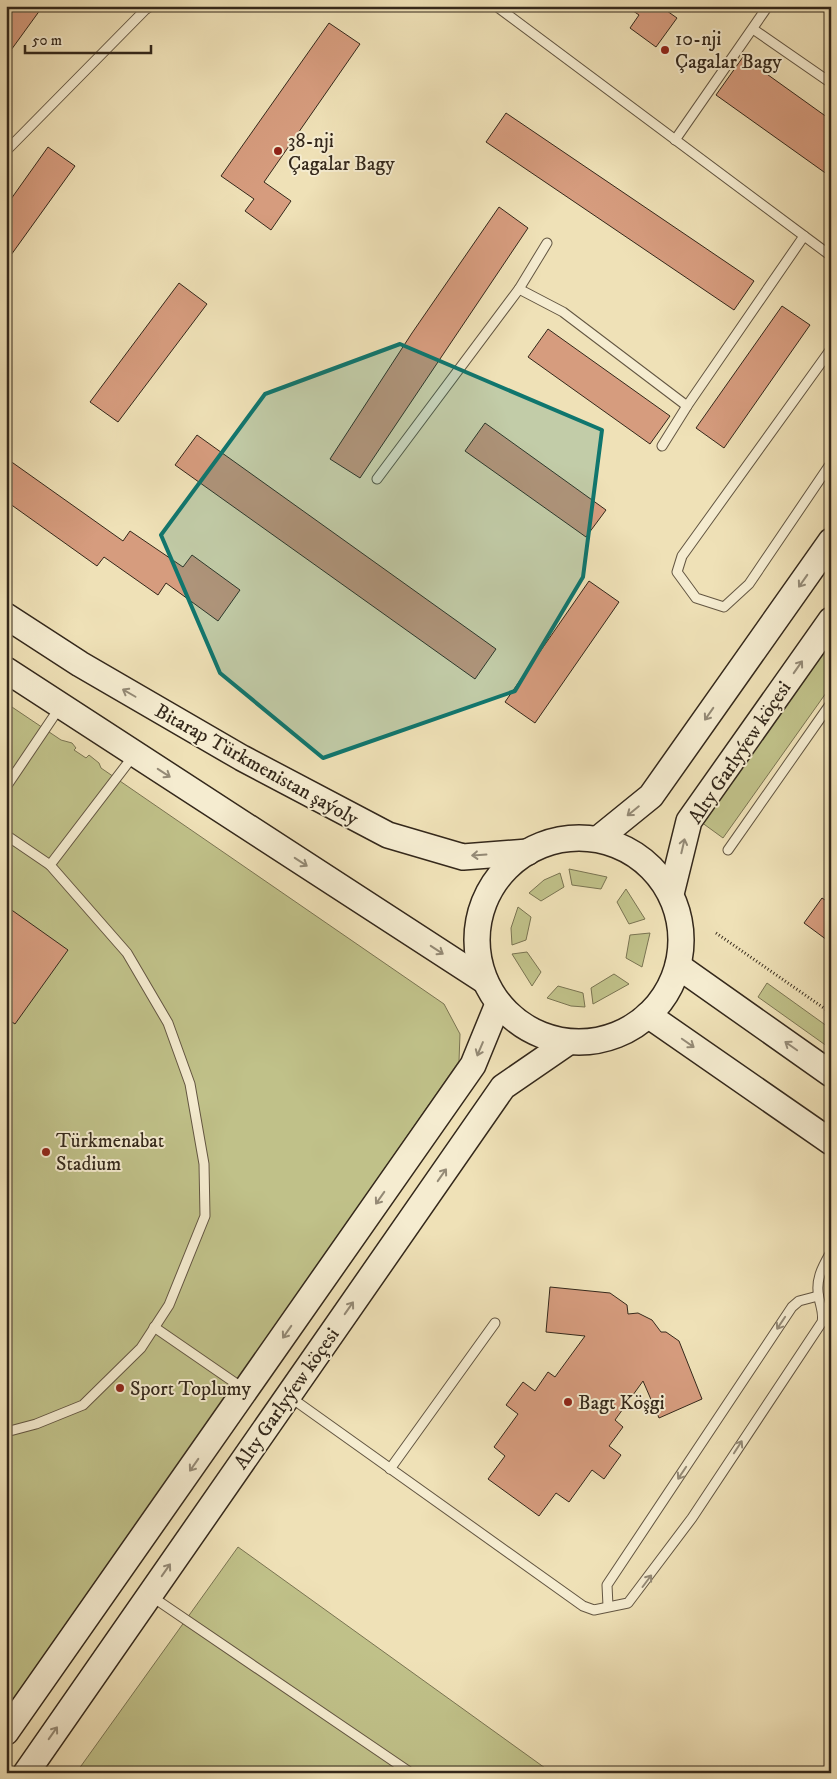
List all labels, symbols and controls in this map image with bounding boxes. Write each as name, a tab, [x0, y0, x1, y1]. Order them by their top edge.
scale bar	[25, 22, 151, 54]
place label: 10-nji Çagalar Bagy	[675, 27, 782, 75]
text: 50 m	[32, 31, 62, 50]
marker: 10-nji Çagalar Bagy	[659, 44, 671, 56]
place label: 38-nji Çagalar Bagy	[288, 129, 395, 177]
marker: 38-nji Çagalar Bagy	[272, 145, 284, 157]
one-way arrow	[798, 574, 808, 588]
one-way arrow	[793, 660, 803, 674]
street label: Alty Garlyýew köçesi	[683, 677, 797, 829]
one-way arrow	[122, 687, 137, 697]
street label: Bitarap Türkmenistan şaýoly	[150, 699, 363, 832]
one-way arrow	[704, 707, 714, 721]
one-way arrow	[157, 768, 171, 779]
one-way arrow	[627, 806, 640, 817]
one-way arrow	[679, 839, 688, 855]
one-way arrow	[472, 851, 488, 860]
one-way arrow	[293, 857, 307, 867]
one-way arrow	[430, 945, 444, 955]
one-way arrow	[681, 1038, 695, 1048]
one-way arrow	[474, 1041, 484, 1056]
one-way arrow	[784, 1041, 798, 1051]
place label: Türkmenabat Stadium	[56, 1129, 164, 1177]
marker: Türkmenabat Stadium	[40, 1146, 52, 1158]
one-way arrow	[437, 1168, 447, 1182]
one-way arrow	[375, 1191, 385, 1205]
one-way arrow	[344, 1301, 354, 1315]
one-way arrow	[776, 1316, 786, 1330]
street label: Alty Garlyýew köçesi	[229, 1323, 345, 1474]
one-way arrow	[282, 1325, 292, 1339]
place label: Sport Toplumy	[130, 1377, 251, 1402]
marker: Sport Toplumy	[114, 1382, 126, 1394]
place label: Bagt Köşgi	[578, 1391, 665, 1416]
marker: Bagt Köşgi	[562, 1396, 574, 1408]
one-way arrow	[733, 1440, 744, 1454]
one-way arrow	[189, 1458, 199, 1472]
one-way arrow	[676, 1466, 687, 1480]
one-way arrow	[161, 1564, 171, 1578]
one-way arrow	[641, 1575, 652, 1588]
one-way arrow	[48, 1726, 58, 1740]

